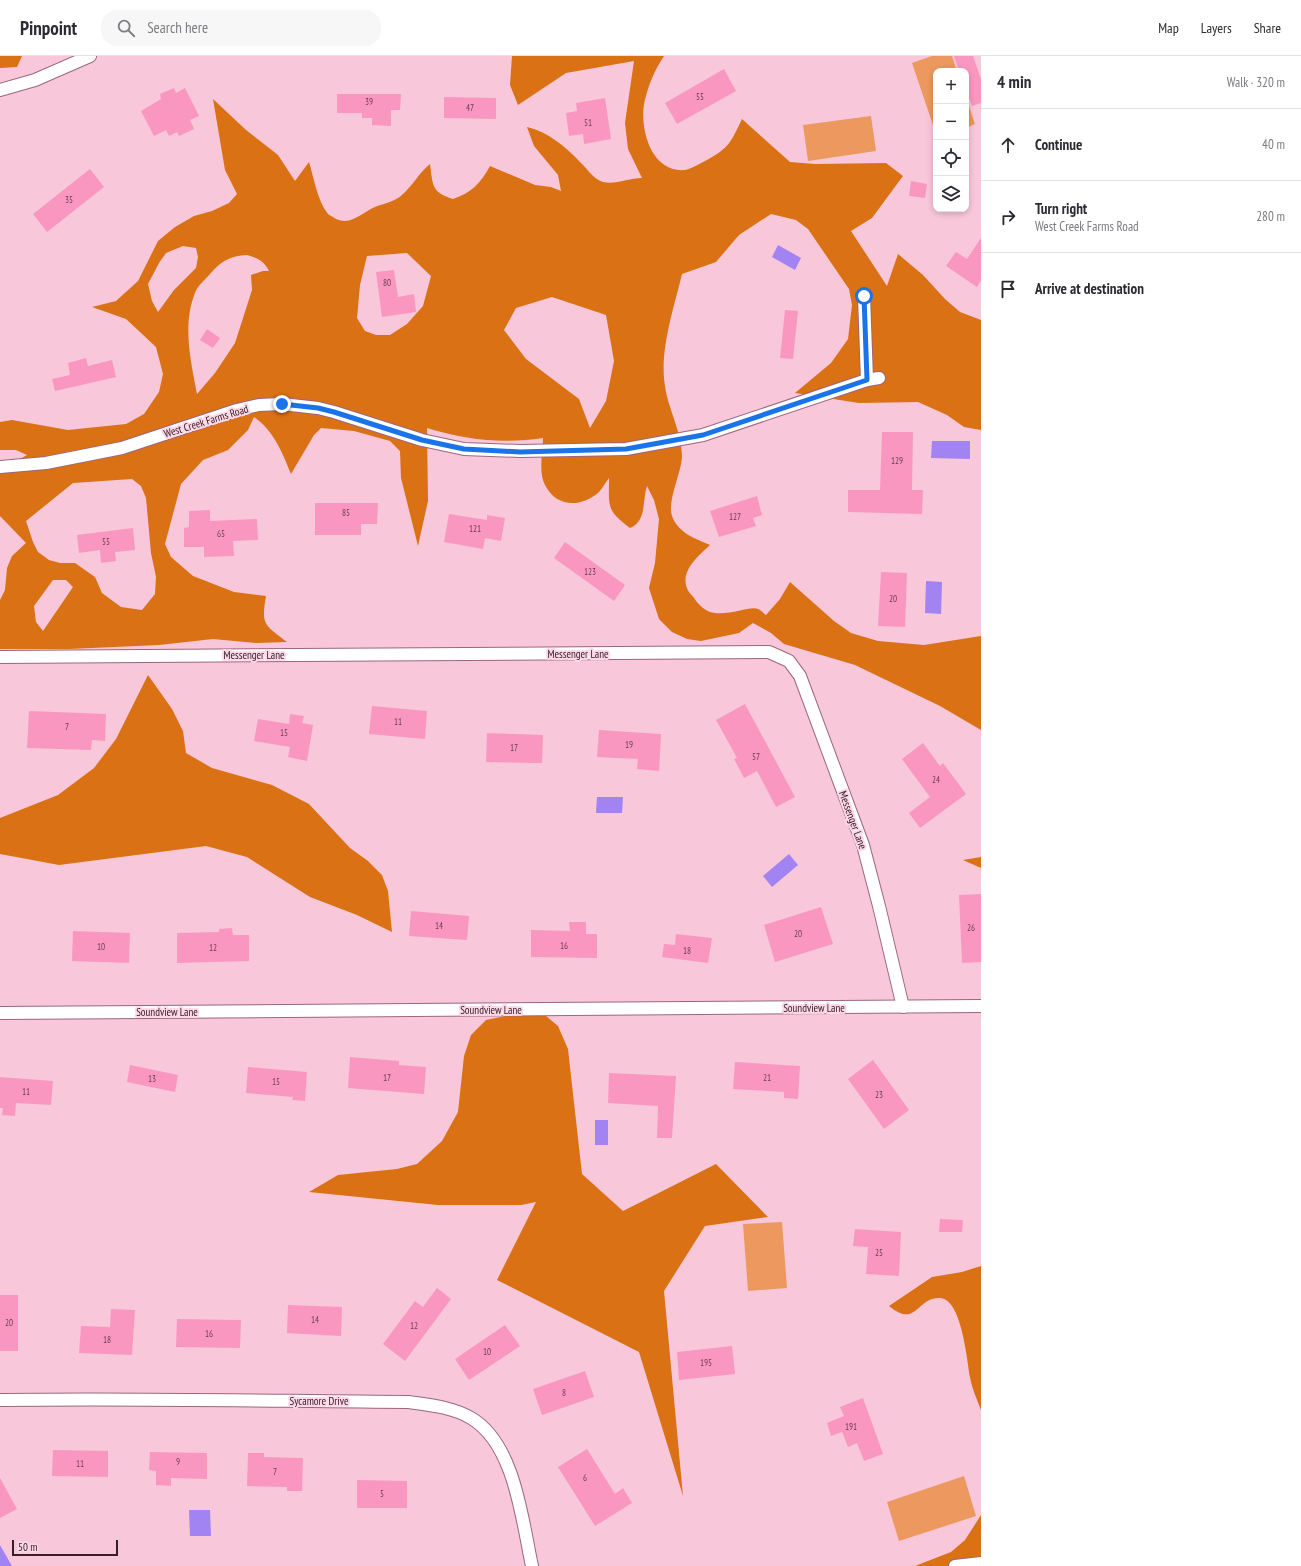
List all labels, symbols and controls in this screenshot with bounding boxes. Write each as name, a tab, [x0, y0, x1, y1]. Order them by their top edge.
search box	[101, 10, 381, 46]
text: Pinpoint	[20, 16, 77, 40]
icon: search	[115, 17, 137, 39]
text: Search here	[147, 18, 208, 37]
text: Map	[1158, 19, 1179, 37]
text: Layers	[1201, 19, 1232, 37]
text: Share	[1254, 19, 1281, 37]
map controls	[933, 68, 969, 212]
button: +	[933, 68, 969, 104]
text: 4 min	[997, 71, 1031, 93]
text: Walk · 320 m	[1227, 74, 1285, 91]
house number: 55	[696, 91, 704, 102]
house number: 39	[365, 96, 373, 107]
house number: 47	[466, 102, 474, 113]
button: −	[933, 104, 969, 140]
house number: 51	[584, 117, 592, 128]
icon: ahead	[997, 134, 1019, 156]
text: Continue	[1035, 135, 1082, 154]
text: 40 m	[1262, 136, 1285, 153]
button: locate	[933, 140, 969, 176]
button: layers	[933, 176, 969, 212]
house number: 35	[65, 194, 73, 205]
text: Turn right	[1035, 199, 1087, 218]
icon: right	[997, 206, 1019, 228]
text: 280 m	[1256, 208, 1285, 225]
text: West Creek Farms Road	[1035, 218, 1139, 235]
house number: 80	[383, 277, 391, 288]
icon: arrive	[997, 278, 1019, 300]
text: Arrive at destination	[1035, 279, 1144, 298]
route start	[855, 287, 873, 305]
route end	[273, 395, 291, 413]
street label: West Creek Farms Road	[162, 401, 250, 441]
house number: 129	[891, 455, 903, 466]
house number: 85	[342, 507, 350, 518]
house number: 127	[729, 511, 741, 522]
house number: 121	[469, 523, 481, 534]
house number: 65	[217, 528, 225, 539]
house number: 55	[102, 536, 110, 547]
house number: 123	[584, 566, 596, 577]
house number: 20	[889, 593, 897, 604]
street label: Messenger Lane	[547, 647, 609, 661]
street label: Messenger Lane	[223, 648, 285, 662]
house number: 11	[394, 716, 402, 727]
house number: 7	[65, 721, 69, 732]
house number: 15	[280, 727, 288, 738]
house number: 19	[625, 739, 633, 750]
house number: 17	[510, 742, 518, 753]
house number: 57	[752, 751, 760, 762]
house number: 24	[932, 774, 940, 785]
street label: Messenger Lane	[836, 789, 870, 852]
house number: 14	[435, 920, 443, 931]
house number: 26	[967, 922, 975, 933]
house number: 20	[794, 928, 802, 939]
house number: 16	[560, 940, 568, 951]
house number: 10	[97, 941, 105, 952]
house number: 12	[209, 942, 217, 953]
house number: 18	[683, 945, 691, 956]
street label: Soundview Lane	[783, 1001, 845, 1015]
street label: Soundview Lane	[460, 1003, 522, 1017]
street label: Soundview Lane	[136, 1005, 198, 1019]
house number: 17	[383, 1072, 391, 1083]
house number: 21	[763, 1072, 771, 1083]
house number: 13	[148, 1073, 156, 1084]
house number: 15	[272, 1076, 280, 1087]
house number: 11	[22, 1086, 30, 1097]
house number: 23	[875, 1089, 883, 1100]
house number: 25	[875, 1247, 883, 1258]
house number: 14	[311, 1314, 319, 1325]
house number: 20	[5, 1317, 13, 1328]
house number: 12	[410, 1320, 418, 1331]
house number: 16	[205, 1328, 213, 1339]
house number: 18	[103, 1334, 111, 1345]
house number: 10	[483, 1346, 491, 1357]
house number: 195	[700, 1357, 712, 1368]
house number: 8	[562, 1387, 566, 1398]
street label: Sycamore Drive	[290, 1394, 349, 1408]
house number: 191	[845, 1421, 857, 1432]
house number: 9	[176, 1456, 180, 1467]
house number: 11	[76, 1458, 84, 1469]
house number: 7	[273, 1466, 277, 1477]
house number: 6	[583, 1472, 587, 1483]
house number: 5	[380, 1488, 384, 1499]
scale bar	[12, 1538, 118, 1557]
text: 50 m	[18, 1540, 37, 1554]

